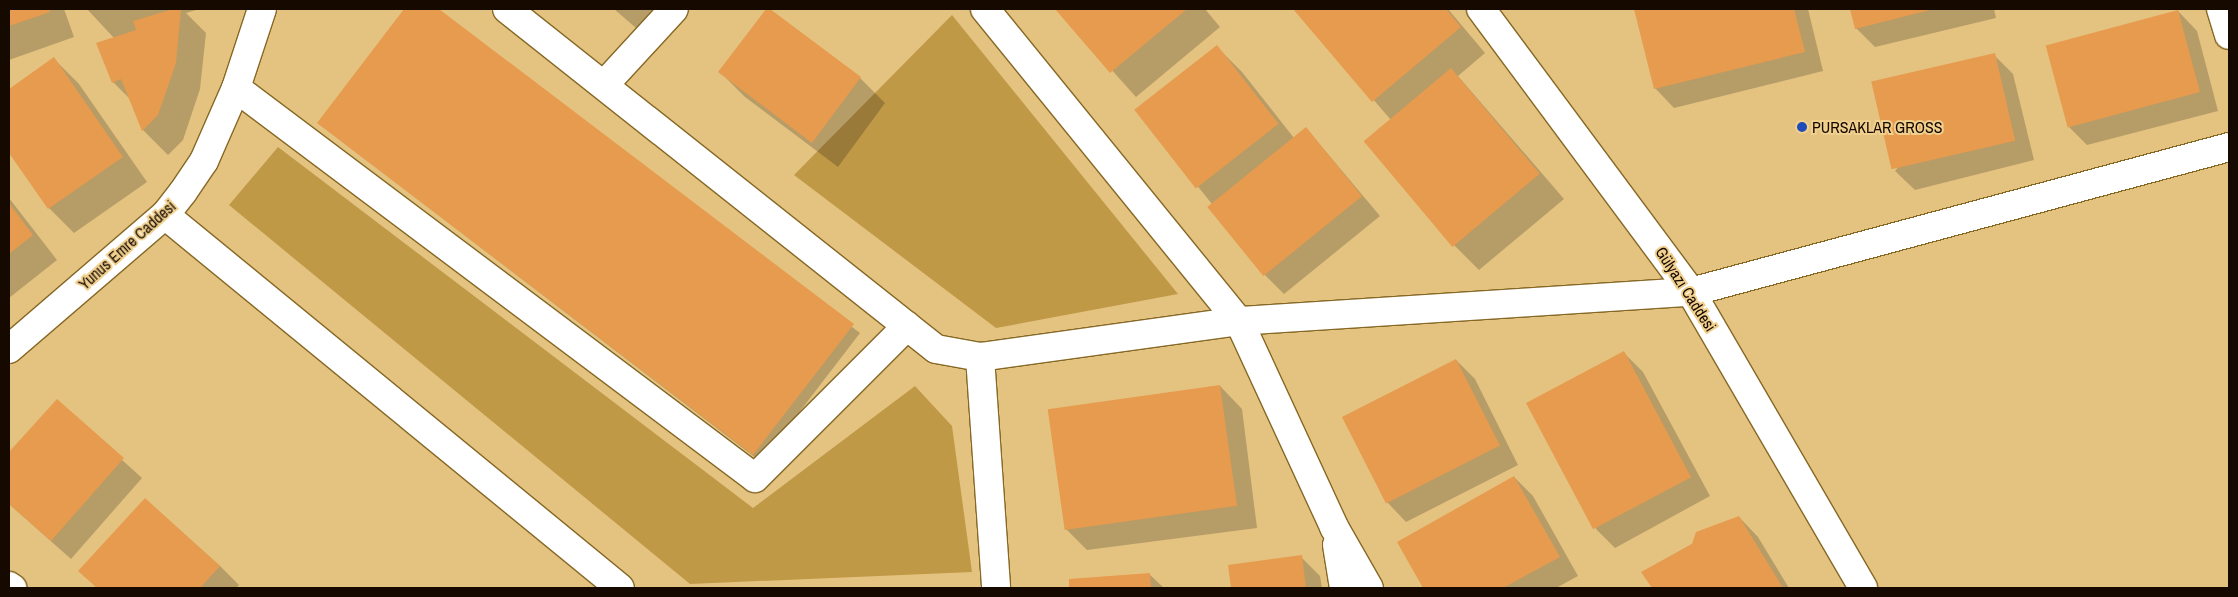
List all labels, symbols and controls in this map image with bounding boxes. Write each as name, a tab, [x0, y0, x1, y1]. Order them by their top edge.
place label: PURSAKLAR GROSS	[1812, 117, 1943, 137]
marker: PURSAKLAR GROSS	[1796, 121, 1808, 133]
street label: Yunus Emre Caddesi	[75, 196, 179, 294]
street label: Gülyazı Caddesi	[1652, 243, 1720, 335]

